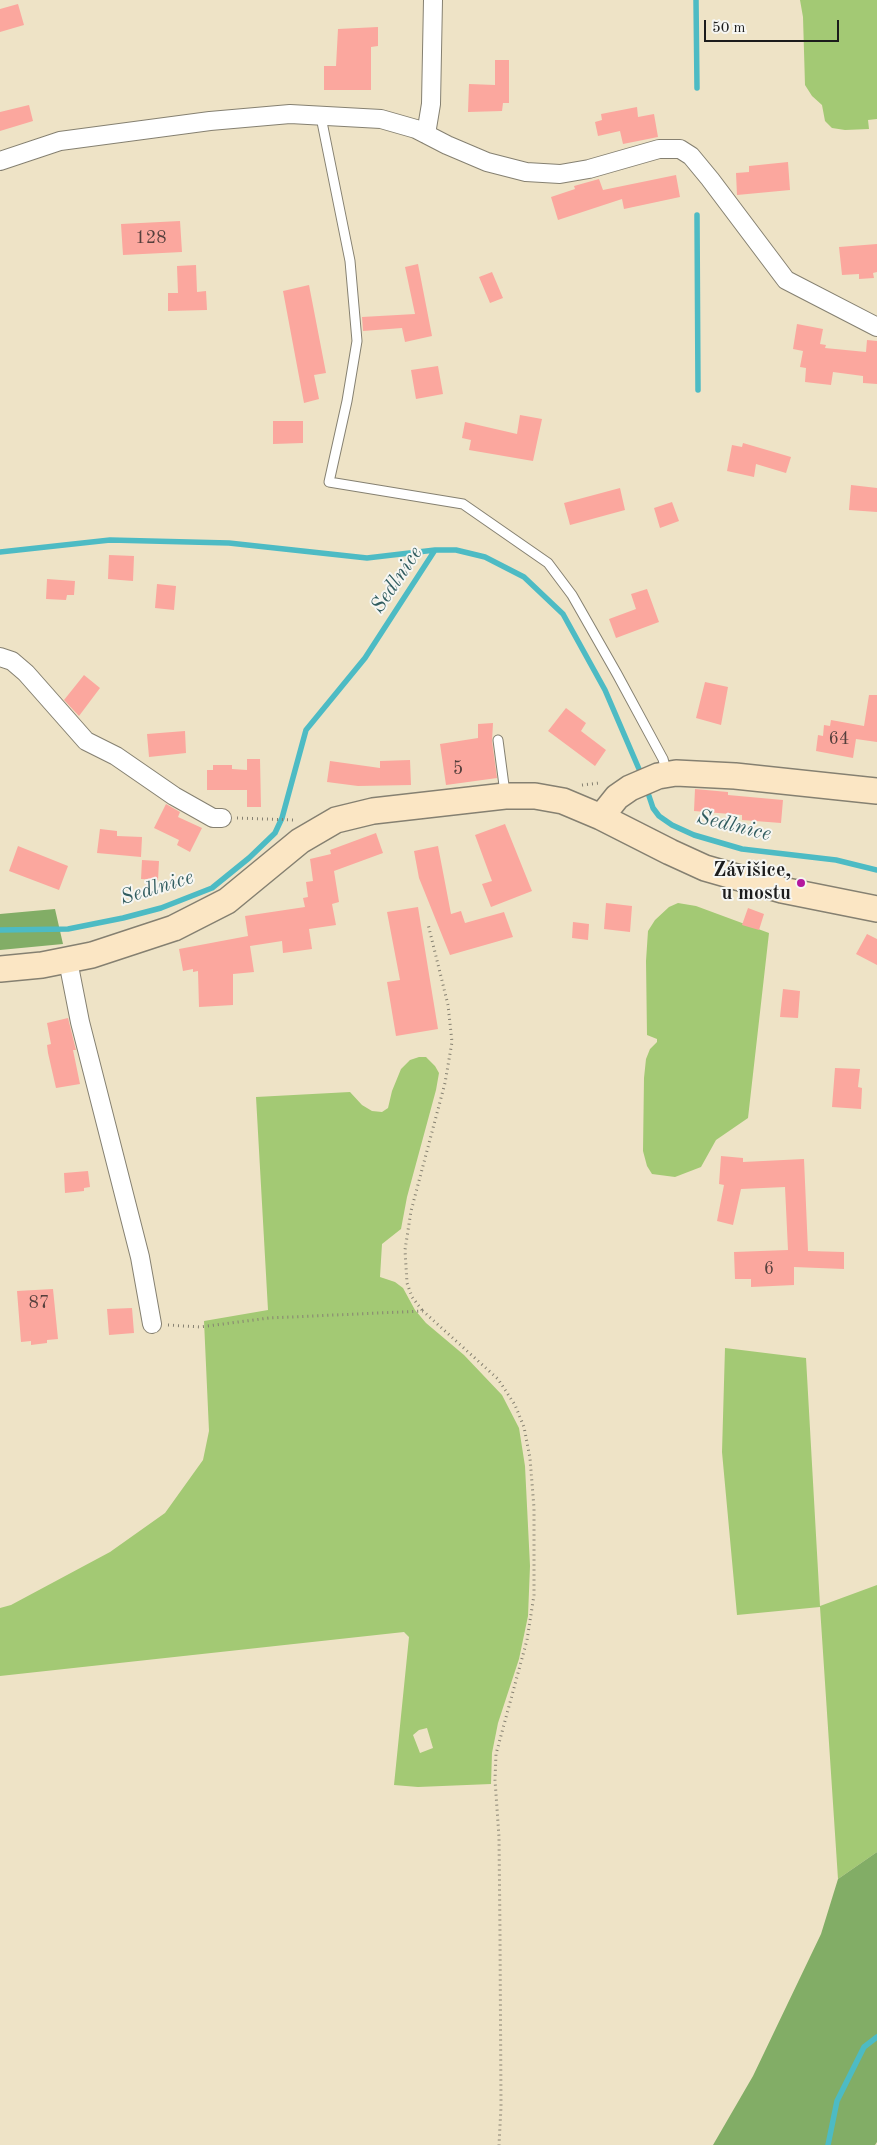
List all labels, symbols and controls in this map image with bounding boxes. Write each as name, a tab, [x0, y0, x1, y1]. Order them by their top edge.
scale bar	[707, 10, 842, 42]
text: 50 m	[712, 21, 746, 36]
house number: 128	[135, 227, 167, 249]
water label: Sedlnice	[365, 542, 429, 618]
house number: 64	[829, 728, 849, 750]
house number: 5	[453, 758, 463, 780]
water label: Sedlnice	[694, 805, 774, 847]
place label: Závišice, u mostu	[713, 859, 791, 906]
water label: Sedlnice	[117, 865, 197, 911]
marker: Závišice, u mostu	[795, 877, 807, 889]
house number: 6	[764, 1258, 774, 1280]
house number: 87	[29, 1292, 49, 1314]

